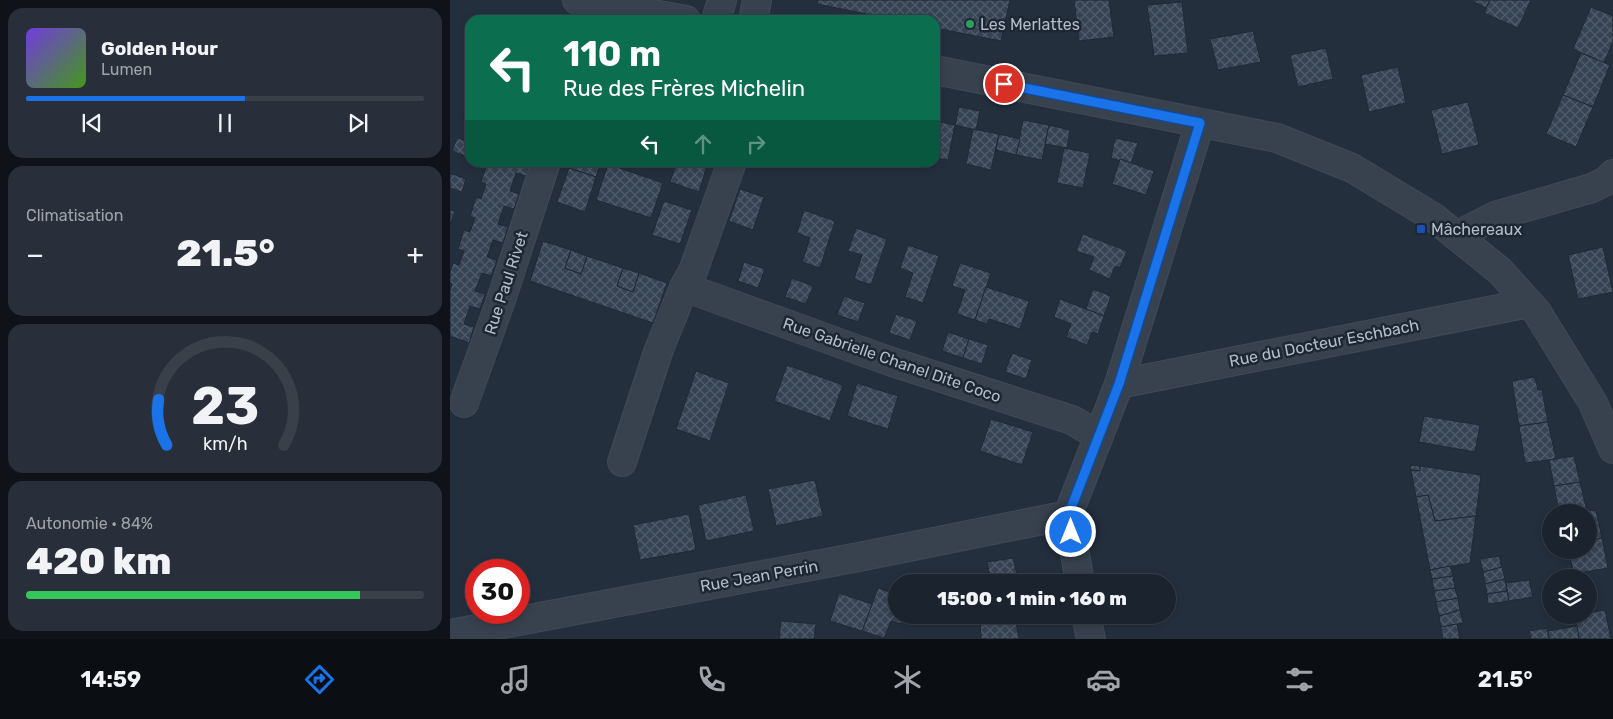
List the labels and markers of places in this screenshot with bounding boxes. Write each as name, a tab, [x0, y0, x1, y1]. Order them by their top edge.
place label: Les Merlattes	[980, 15, 1080, 34]
marker: Les Merlattes	[964, 18, 976, 30]
pin	[983, 63, 1025, 105]
place label: Mâchereaux	[1431, 220, 1522, 239]
marker: Mâchereaux	[1415, 223, 1427, 235]

